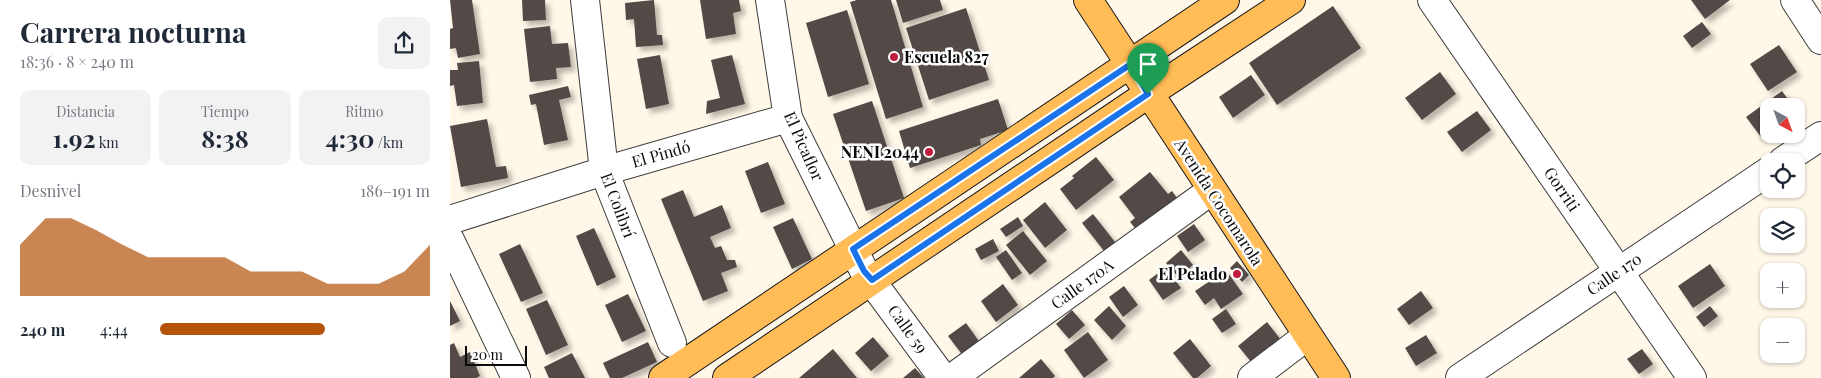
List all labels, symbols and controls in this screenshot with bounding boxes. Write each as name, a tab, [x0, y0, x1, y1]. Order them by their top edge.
text: Carrera nocturna	[20, 13, 246, 50]
button: share	[378, 17, 430, 69]
pin	[1127, 43, 1169, 94]
place label: Escuela 827	[904, 46, 989, 67]
icon: arrive	[1134, 50, 1162, 78]
text: 18:36 · 8 × 240 m	[20, 51, 134, 72]
marker: Escuela 827	[888, 51, 900, 63]
north arrow	[1760, 98, 1805, 142]
map controls	[1760, 98, 1805, 363]
text: Distancia	[56, 102, 115, 121]
text: Tiempo	[201, 102, 249, 121]
text: Ritmo	[345, 102, 383, 121]
street label: El Picaflor	[780, 108, 829, 184]
text: 1.92	[53, 121, 96, 154]
text: 8:38	[201, 121, 249, 154]
text: 4:30	[326, 121, 374, 154]
text: km	[96, 133, 119, 152]
text: /km	[374, 133, 403, 152]
street label: Avenida Cocomarola	[1170, 133, 1268, 269]
street label: El Pindó	[629, 135, 693, 172]
place label: NENI 2044	[841, 141, 919, 162]
marker: NENI 2044	[923, 146, 935, 158]
button: locate	[1760, 153, 1805, 198]
street label: Gorriti	[1540, 162, 1585, 215]
street label: El Colibrí	[596, 169, 641, 241]
text: Desnivel	[20, 180, 81, 201]
text: 186–191 m	[360, 180, 430, 201]
button: layers	[1760, 208, 1805, 253]
street label: Calle 170	[1582, 248, 1645, 300]
street label: Calle 170A	[1046, 253, 1118, 313]
place label: El Pelado	[1158, 263, 1227, 284]
button: +	[1760, 263, 1805, 308]
marker: El Pelado	[1231, 268, 1243, 280]
street label: Calle 59	[884, 300, 933, 357]
button: −	[1760, 318, 1805, 363]
text: 240 m	[20, 319, 65, 340]
text: 4:44	[100, 319, 128, 340]
scale bar	[465, 343, 528, 366]
text: 20 m	[472, 345, 503, 364]

